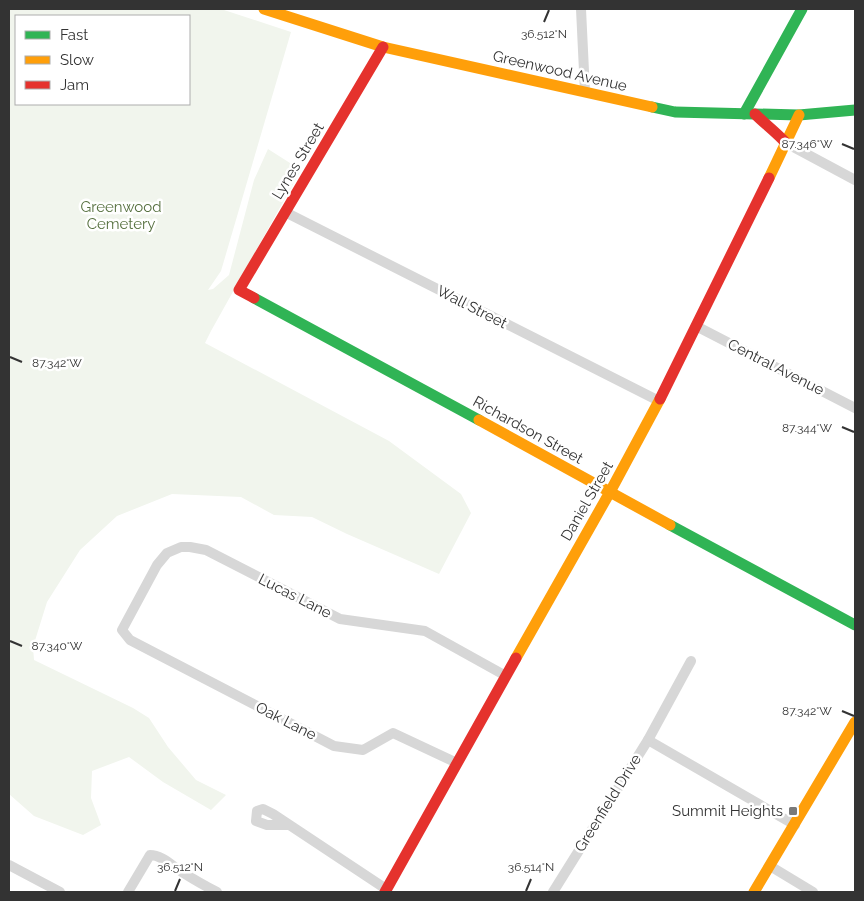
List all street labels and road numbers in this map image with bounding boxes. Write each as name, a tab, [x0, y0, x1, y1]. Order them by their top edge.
street label: Greenwood Avenue	[491, 47, 629, 95]
street label: Lynes Street	[268, 120, 328, 202]
street label: Wall Street	[434, 282, 510, 332]
street label: Central Avenue	[725, 335, 827, 399]
street label: Richardson Street	[470, 392, 586, 468]
street label: Daniel Street	[557, 458, 617, 544]
street label: Lucas Lane	[255, 570, 335, 622]
street label: Oak Lane	[253, 698, 319, 744]
street label: Greenfield Drive	[571, 751, 645, 855]

